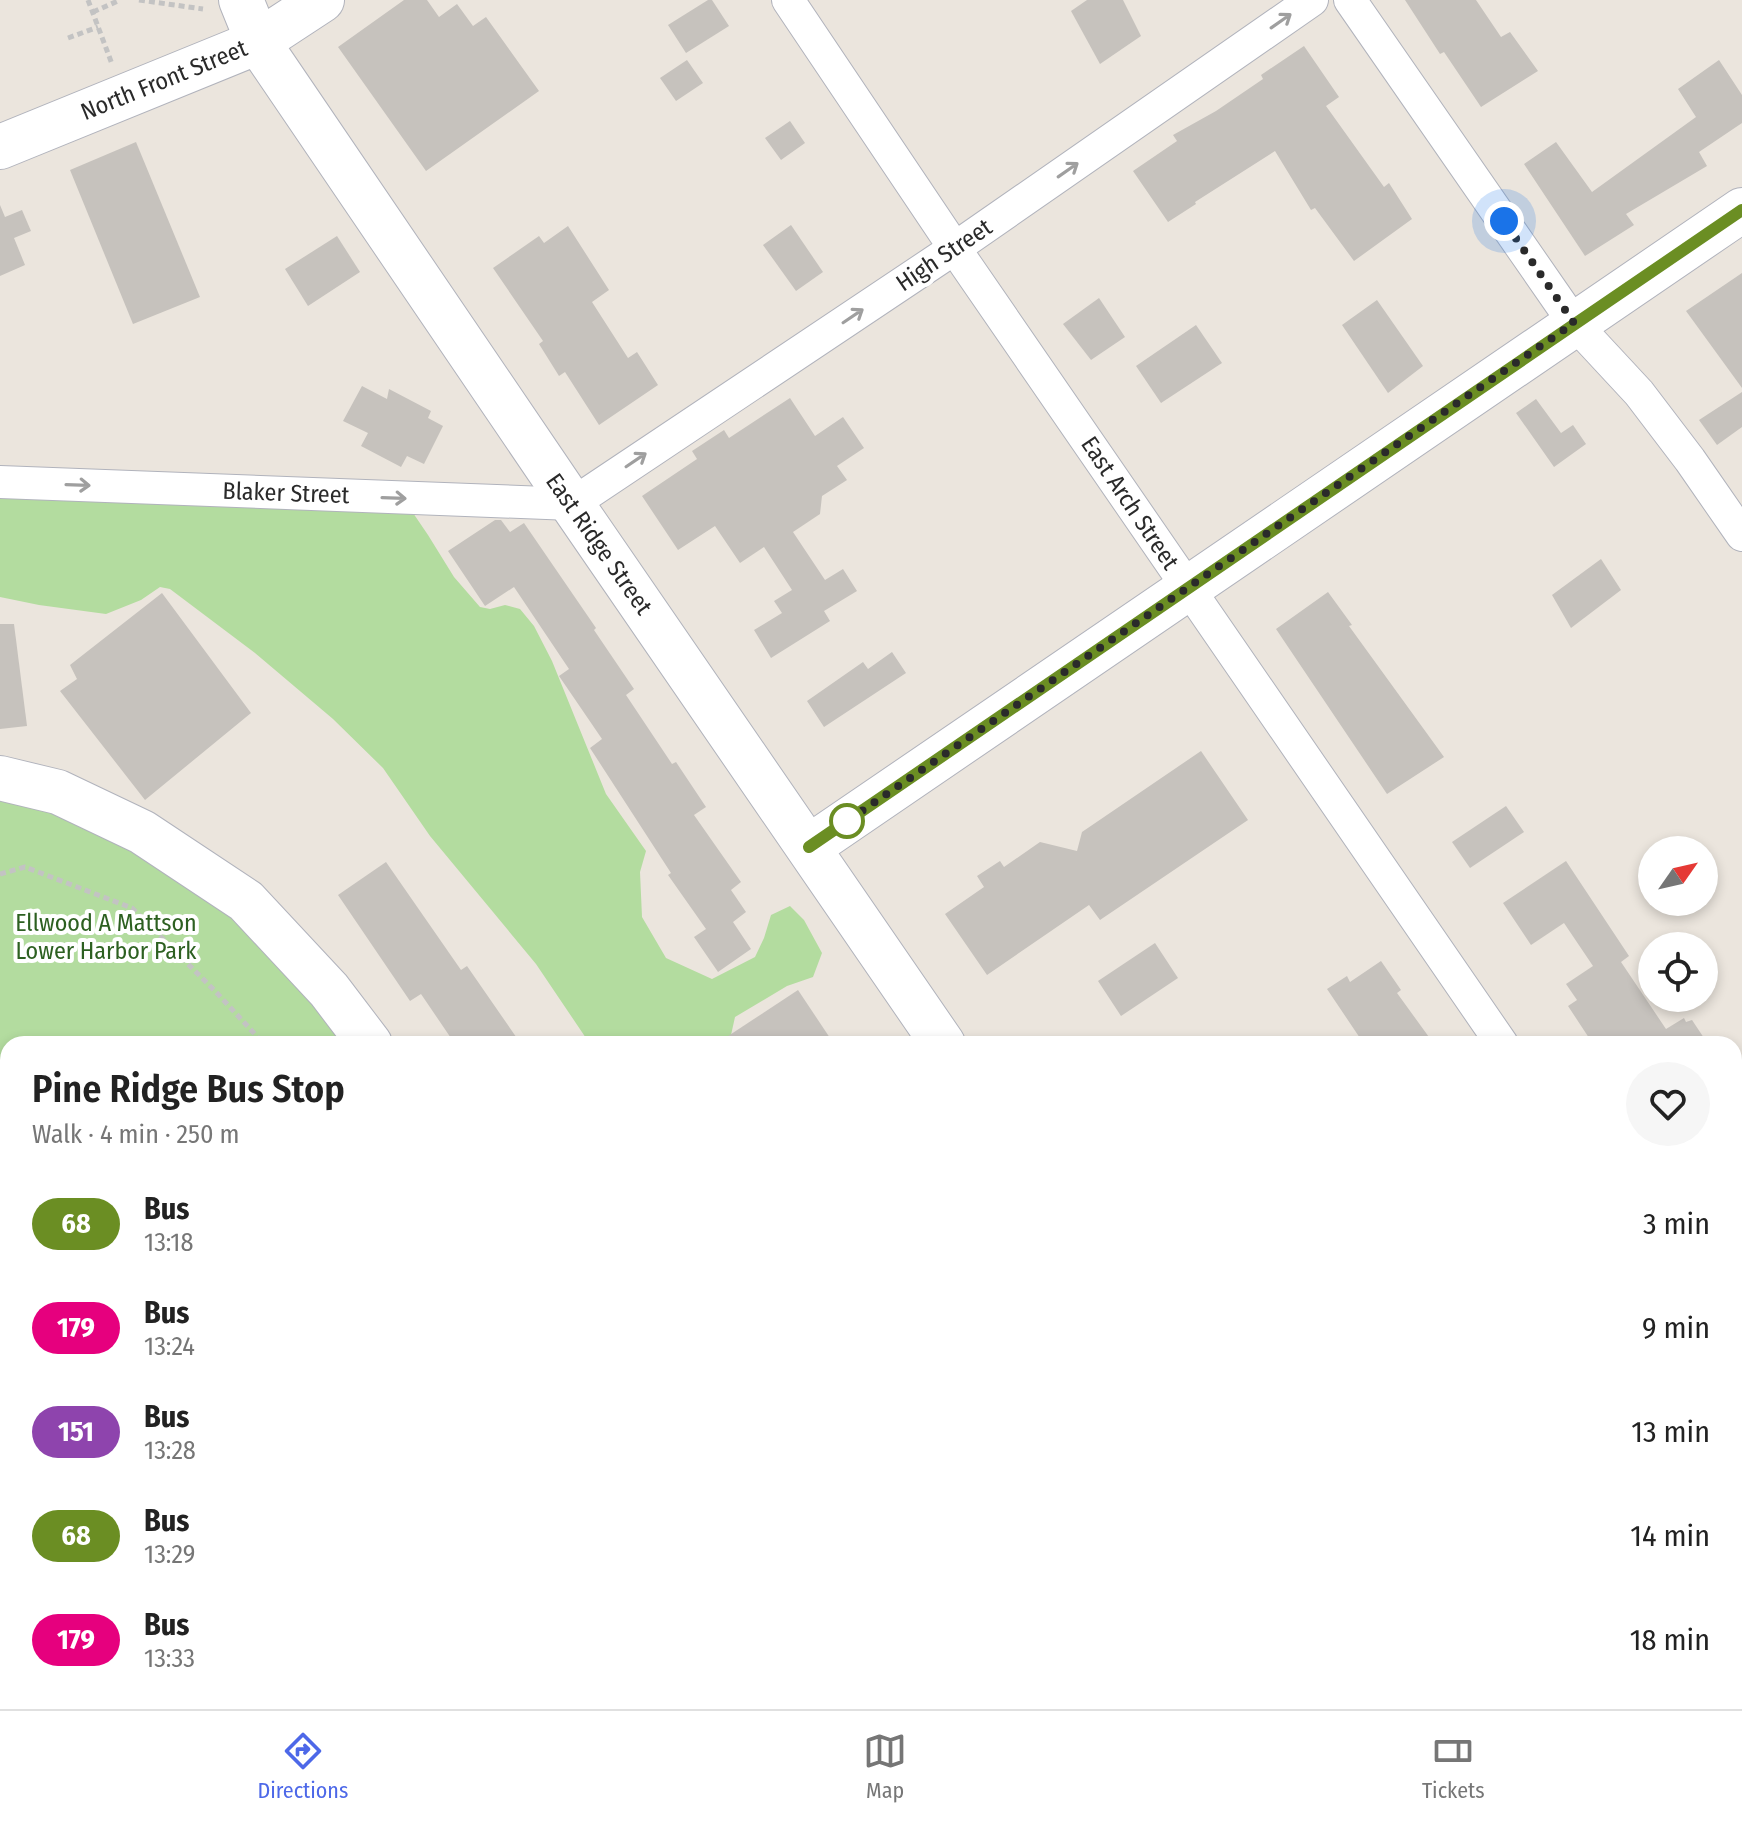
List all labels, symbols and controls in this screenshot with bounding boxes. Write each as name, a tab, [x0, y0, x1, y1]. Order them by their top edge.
one-way arrow	[1270, 13, 1292, 29]
street label: North Front Street	[77, 34, 251, 126]
one-way arrow	[1056, 162, 1078, 178]
your location	[1484, 201, 1524, 241]
street label: High Street	[891, 213, 997, 297]
one-way arrow	[841, 308, 863, 325]
street label: East Arch Street	[1075, 431, 1185, 575]
one-way arrow	[625, 452, 647, 469]
street label: East Ridge Street	[540, 468, 658, 620]
street label: Blaker Street	[222, 477, 350, 509]
one-way arrow	[64, 478, 91, 493]
one-way arrow	[380, 490, 407, 505]
unlabelled marker	[830, 804, 864, 838]
north arrow	[1638, 836, 1718, 916]
map controls	[1638, 836, 1718, 1012]
park label: Ellwood A Mattson Lower Harbor Park	[15, 909, 197, 965]
button: locate	[1638, 932, 1718, 1012]
button: heart	[1626, 1062, 1710, 1146]
text: Pine Ridge Bus Stop	[32, 1066, 345, 1112]
text: Walk · 4 min · 250 m	[32, 1119, 240, 1150]
text: Bus	[144, 1191, 189, 1227]
text: 3 min	[1643, 1206, 1710, 1242]
text: 68	[61, 1207, 91, 1240]
text: 13:18	[144, 1227, 193, 1258]
text: Bus	[144, 1295, 189, 1331]
text: 9 min	[1642, 1310, 1710, 1346]
text: 179	[57, 1311, 95, 1344]
text: 13:24	[144, 1331, 195, 1362]
text: Bus	[144, 1399, 189, 1435]
text: 13 min	[1631, 1414, 1710, 1450]
text: 151	[58, 1415, 94, 1448]
text: 13:28	[144, 1435, 196, 1466]
text: Bus	[144, 1503, 189, 1539]
text: 14 min	[1630, 1518, 1710, 1554]
text: 68	[61, 1519, 91, 1552]
text: 13:29	[144, 1539, 195, 1570]
text: Bus	[144, 1607, 189, 1643]
text: 18 min	[1630, 1622, 1710, 1658]
text: 179	[57, 1623, 95, 1656]
text: 13:33	[144, 1643, 195, 1674]
tab: Directions	[257, 1729, 348, 1804]
tab: Map	[863, 1729, 907, 1804]
tab: Tickets	[1422, 1729, 1485, 1804]

